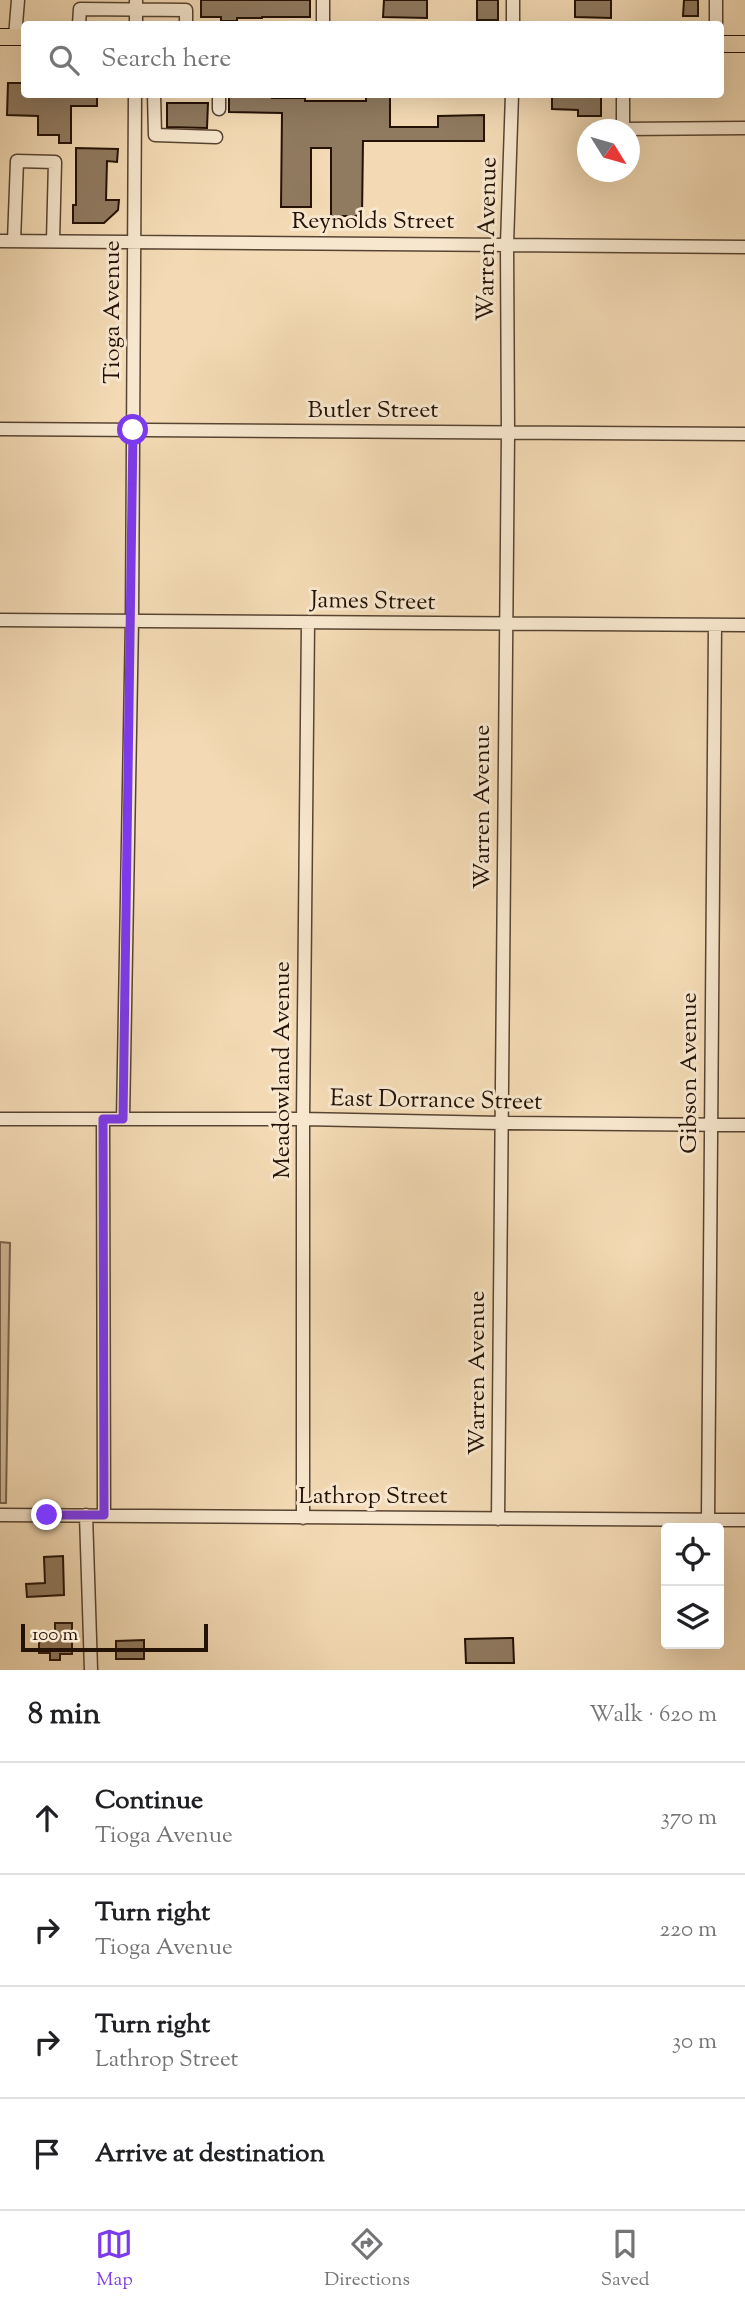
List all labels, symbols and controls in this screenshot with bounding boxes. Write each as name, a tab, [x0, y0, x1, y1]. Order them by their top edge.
search box	[21, 21, 724, 98]
icon: search	[45, 41, 83, 79]
text: Search here	[101, 41, 231, 78]
north arrow	[577, 119, 640, 182]
street label: Warren Avenue	[470, 156, 506, 322]
street label: Reynolds Street	[292, 205, 454, 239]
street label: Tioga Avenue	[96, 240, 130, 384]
street label: Butler Street	[308, 394, 438, 428]
route start	[117, 414, 148, 445]
street label: James Street	[308, 584, 436, 620]
street label: Warren Avenue	[466, 725, 500, 889]
street label: Meadowland Avenue	[266, 961, 300, 1179]
street label: Gibson Avenue	[673, 992, 707, 1154]
street label: East Dorrance Street	[329, 1082, 543, 1120]
street label: Warren Avenue	[461, 1291, 495, 1455]
street label: Lathrop Street	[298, 1480, 448, 1514]
route end	[31, 1499, 62, 1530]
map controls	[661, 1523, 724, 1649]
button: locate	[661, 1523, 724, 1586]
button: layers	[661, 1586, 724, 1649]
scale bar	[21, 1621, 208, 1653]
text: 100 m	[32, 1622, 78, 1649]
text: 8 min	[28, 1694, 100, 1737]
text: Walk · 620 m	[589, 1699, 717, 1732]
text: Continue	[95, 1783, 203, 1820]
icon: ahead	[28, 1799, 66, 1837]
text: 370 m	[661, 1802, 717, 1835]
text: Tioga Avenue	[95, 1820, 233, 1853]
text: Turn right	[95, 1895, 210, 1932]
icon: right	[28, 1911, 66, 1949]
text: 220 m	[659, 1914, 717, 1947]
text: Tioga Avenue	[95, 1932, 233, 1965]
text: Turn right	[95, 2007, 210, 2044]
icon: right	[28, 2023, 66, 2061]
text: 30 m	[672, 2026, 717, 2059]
text: Lathrop Street	[95, 2044, 238, 2077]
icon: arrive	[28, 2135, 66, 2173]
text: Arrive at destination	[95, 2136, 325, 2173]
tab: Map	[95, 2225, 133, 2294]
tab: Directions	[324, 2225, 410, 2294]
tab: Saved	[601, 2225, 650, 2294]

